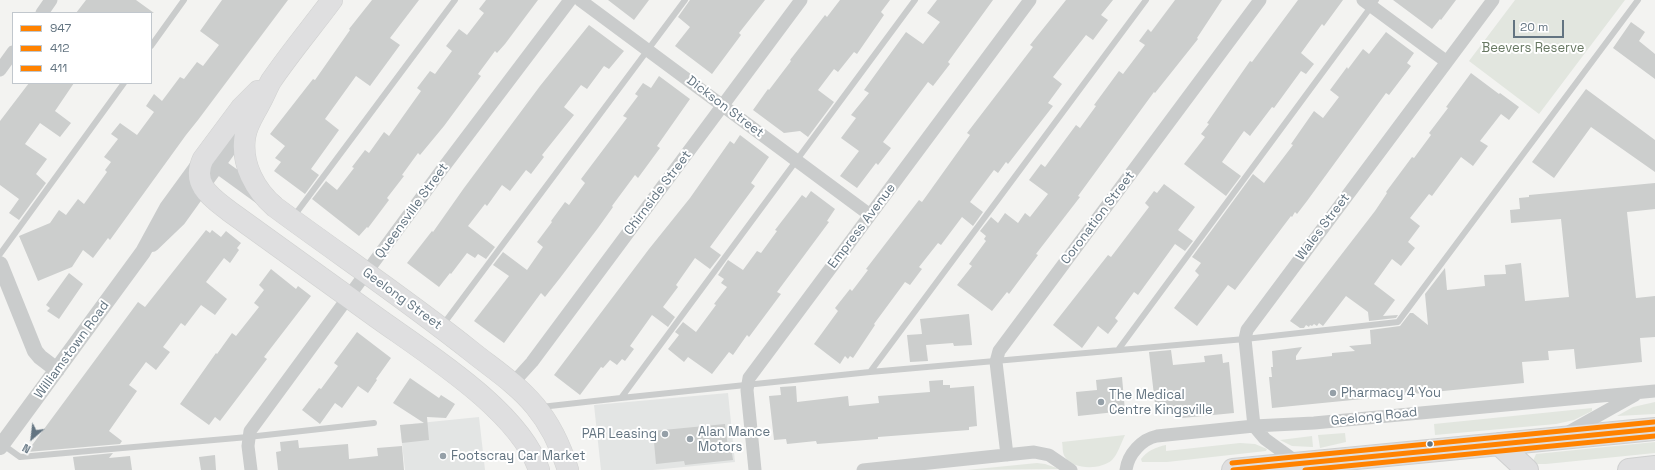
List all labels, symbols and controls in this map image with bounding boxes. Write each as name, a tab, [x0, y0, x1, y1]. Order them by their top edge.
legend	[12, 12, 152, 84]
scale bar	[1515, 12, 1566, 38]
text: 20 m	[1520, 19, 1548, 35]
text: 947	[50, 20, 71, 36]
text: 412	[50, 40, 69, 56]
park label: Beevers Reserve	[1482, 40, 1584, 56]
text: 411	[50, 60, 67, 76]
street label: Dickson Street	[683, 73, 767, 141]
street label: Chirnside Street	[621, 148, 695, 238]
street label: Queensville Street	[372, 160, 452, 262]
street label: Coronation Street	[1058, 168, 1138, 268]
street label: Empress Avenue	[825, 180, 899, 272]
street label: Wales Street	[1293, 191, 1353, 263]
street label: Geelong Street	[359, 265, 445, 333]
street label: Williamstown Road	[31, 298, 113, 402]
place label: Pharmacy 4 You	[1341, 385, 1441, 401]
place label: The Medical Centre Kingsville	[1109, 387, 1213, 418]
marker: Pharmacy 4 You	[1328, 388, 1338, 398]
marker: The Medical Centre Kingsville	[1096, 397, 1106, 407]
street label: Geelong Road	[1330, 405, 1418, 429]
north arrow	[12, 418, 52, 458]
place label: Alan Mance Motors	[698, 424, 770, 455]
place label: PAR Leasing	[582, 426, 657, 442]
marker: PAR Leasing	[660, 429, 670, 439]
marker: Alan Mance Motors	[685, 434, 695, 444]
unlabelled marker	[1425, 439, 1435, 449]
text: N	[20, 441, 33, 457]
place label: Footscray Car Market	[451, 448, 585, 464]
marker: Footscray Car Market	[438, 451, 448, 461]

